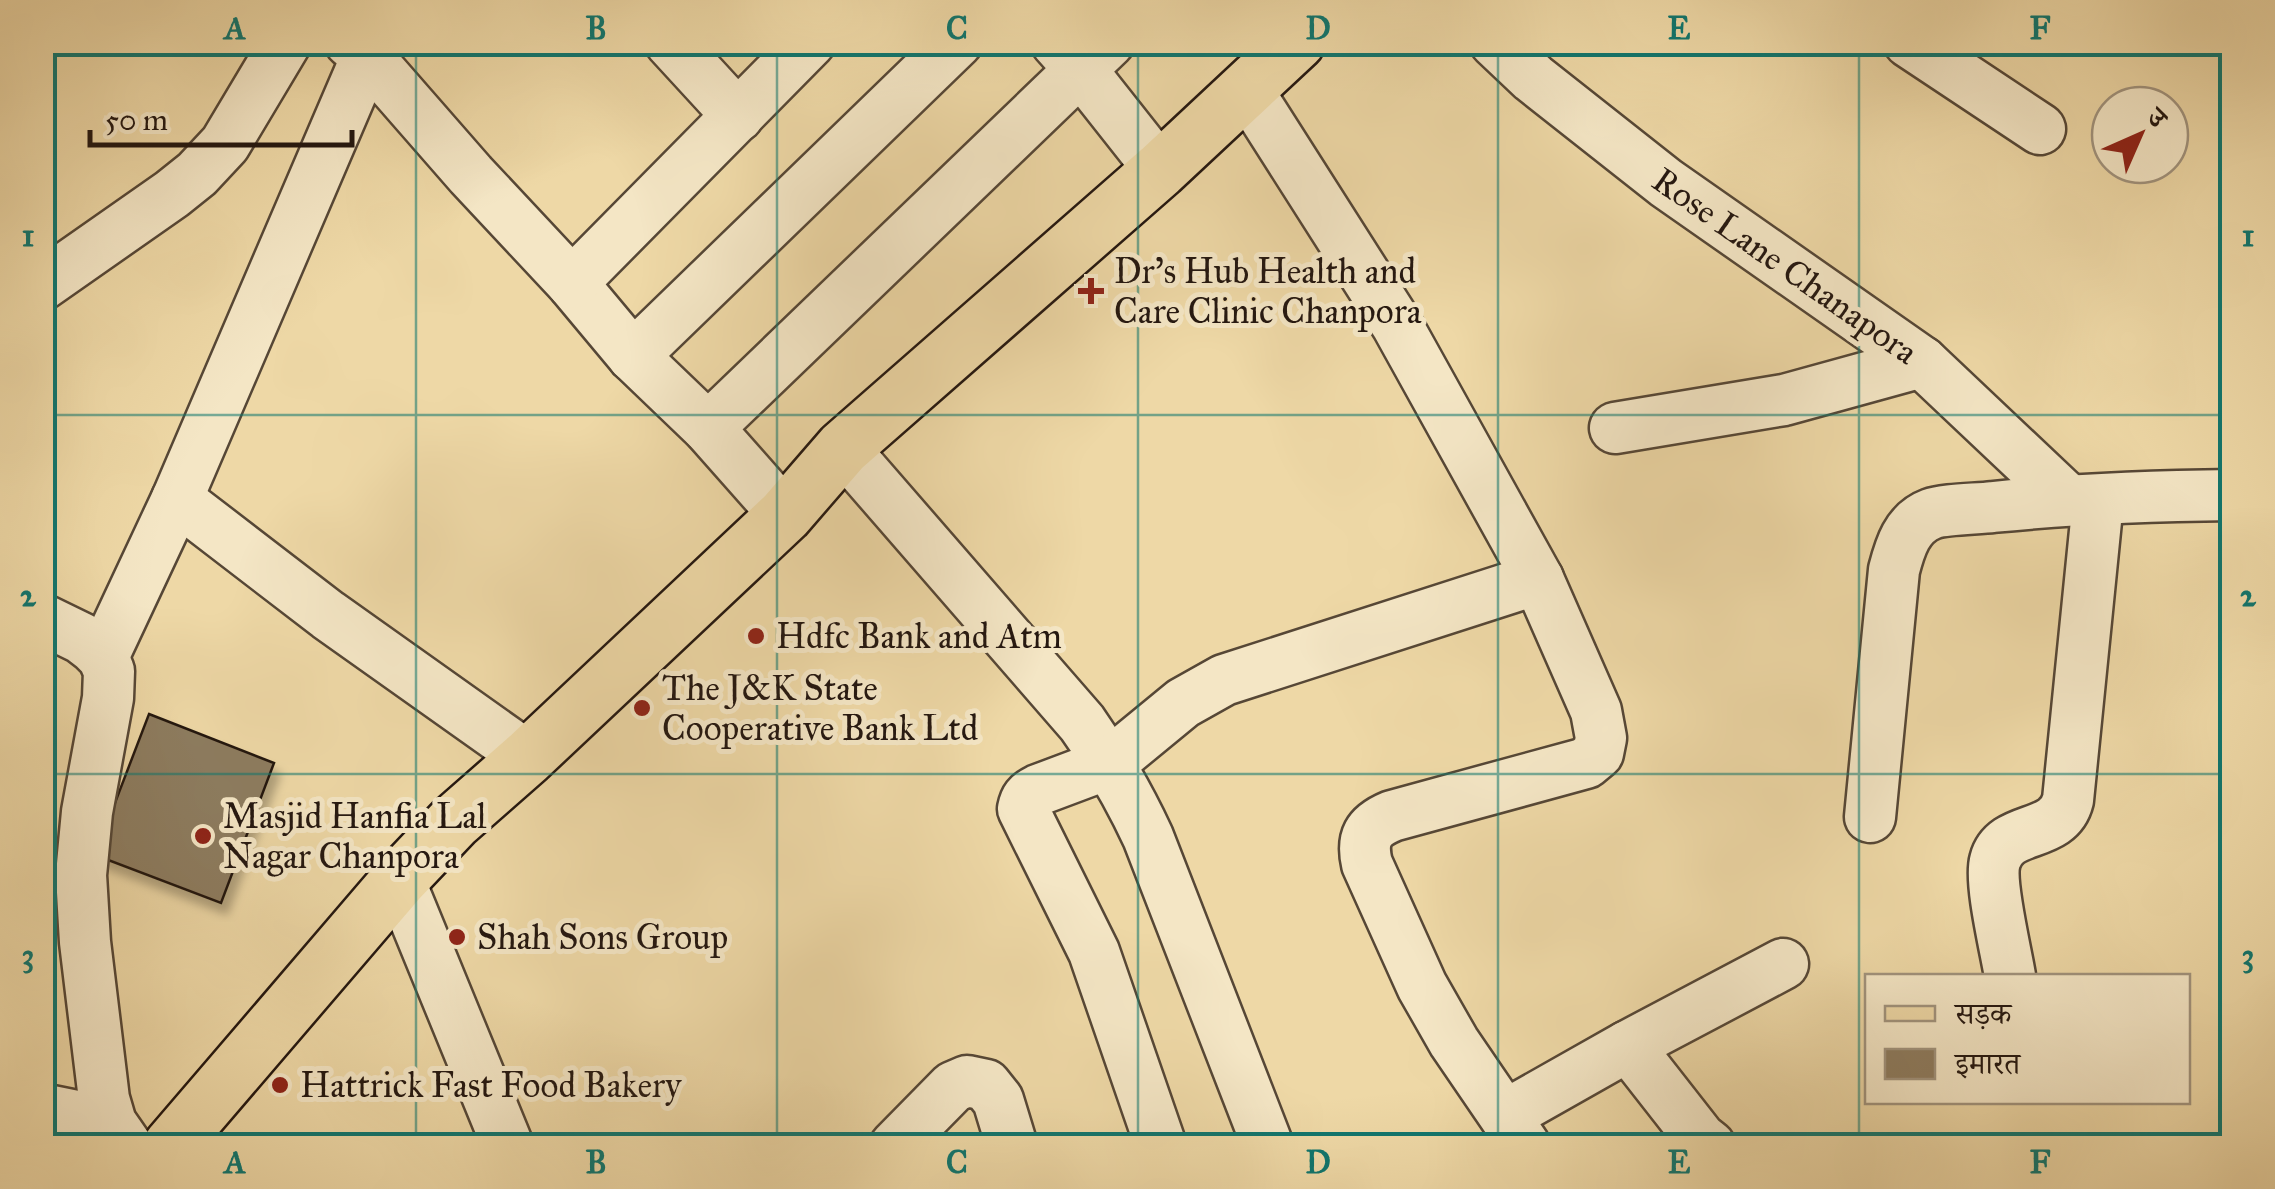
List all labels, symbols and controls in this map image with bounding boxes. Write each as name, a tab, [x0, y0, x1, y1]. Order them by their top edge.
text: A	[222, 9, 246, 48]
text: B	[585, 9, 607, 48]
text: C	[946, 9, 968, 48]
text: D	[1305, 9, 1331, 48]
text: E	[1668, 9, 1691, 48]
text: F	[2030, 9, 2051, 48]
scale bar	[90, 85, 352, 147]
north arrow	[2090, 85, 2190, 185]
text: उ	[2138, 99, 2176, 136]
text: 50 m	[105, 102, 168, 138]
street label: Rose Lane Chanapora	[1644, 158, 1926, 374]
text: 1	[22, 216, 35, 255]
text: 1	[2242, 216, 2255, 255]
place label: Dr's Hub Health and Care Clinic Chanpora	[1114, 250, 1422, 333]
marker: Dr's Hub Health and Care Clinic Chanpora	[1078, 278, 1104, 304]
text: 2	[20, 576, 37, 615]
text: 2	[2240, 576, 2257, 615]
place label: Hdfc Bank and Atm	[776, 615, 1062, 658]
marker: Hdfc Bank and Atm	[745, 625, 767, 647]
place label: The J&K State Cooperative Bank Ltd	[662, 667, 979, 750]
marker: The J&K State Cooperative Bank Ltd	[631, 697, 653, 719]
place label: Masjid Hanfia Lal Nagar Chanpora	[223, 795, 487, 878]
marker: Masjid Hanfia Lal Nagar Chanpora	[192, 825, 214, 847]
place label: Shah Sons Group	[477, 916, 728, 959]
marker: Shah Sons Group	[446, 926, 468, 948]
text: 3	[22, 936, 34, 975]
text: 3	[2242, 936, 2254, 975]
legend	[1865, 974, 2190, 1104]
text: सड़क	[1953, 996, 2013, 1032]
text: इमारत	[1953, 1046, 2022, 1082]
place label: Hattrick Fast Food Bakery	[300, 1064, 682, 1107]
marker: Hattrick Fast Food Bakery	[269, 1074, 291, 1096]
text: A	[222, 1143, 246, 1182]
text: B	[585, 1143, 607, 1182]
text: C	[946, 1143, 968, 1182]
text: D	[1305, 1143, 1331, 1182]
text: E	[1668, 1143, 1691, 1182]
text: F	[2030, 1143, 2051, 1182]

